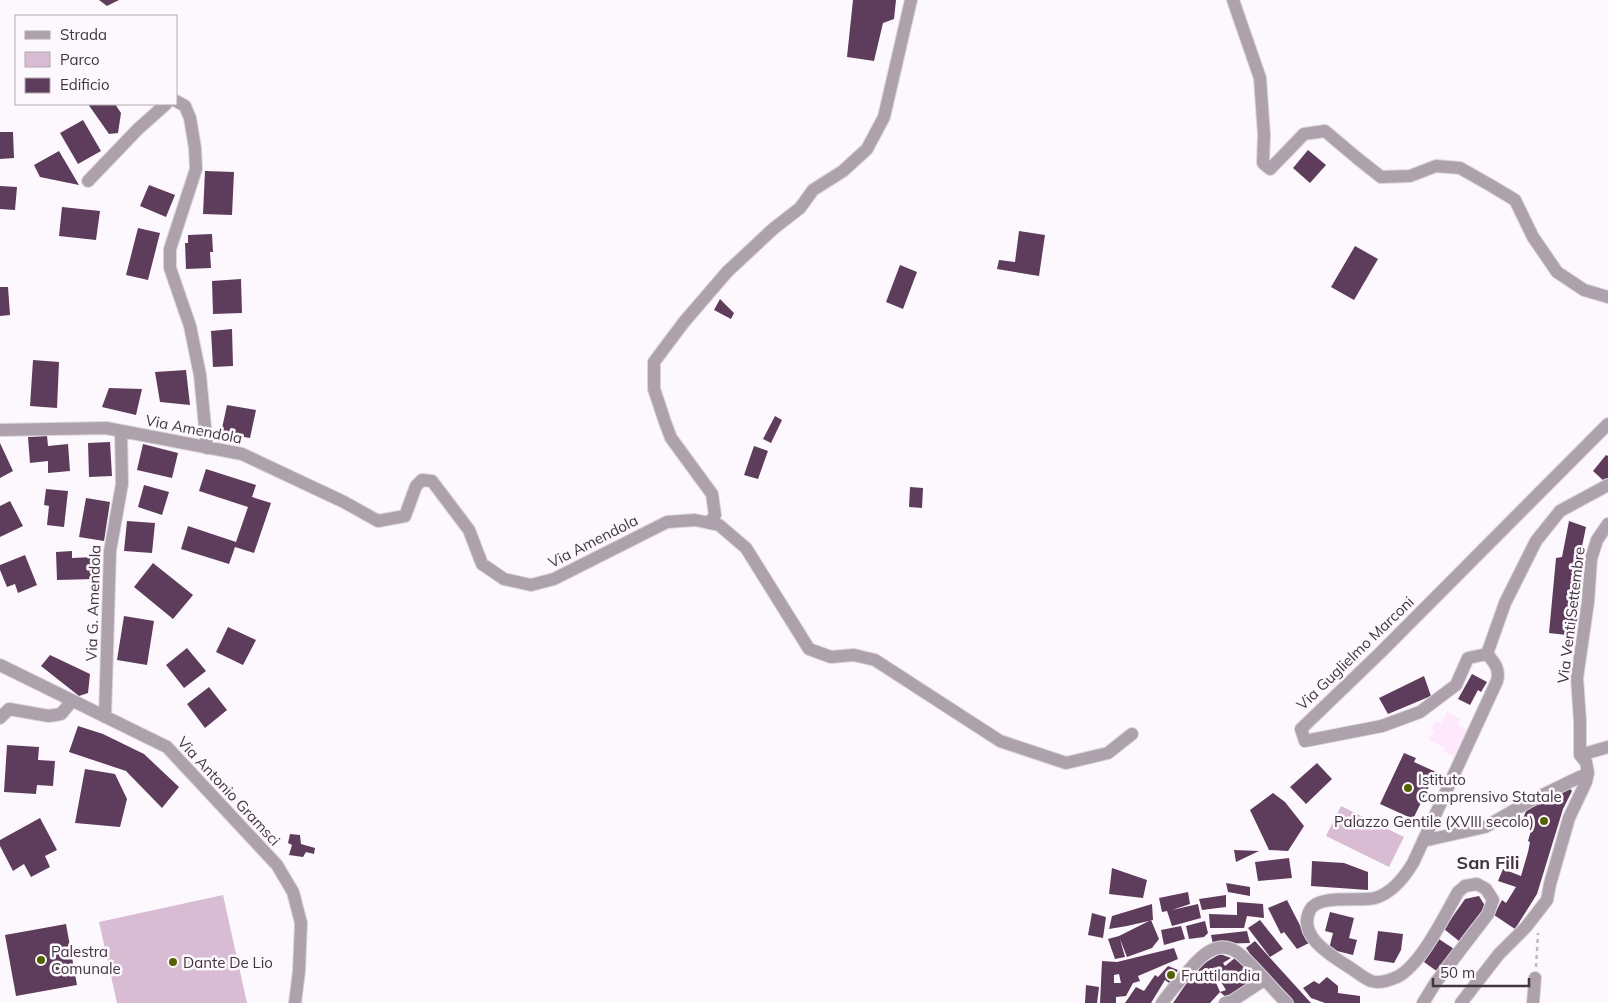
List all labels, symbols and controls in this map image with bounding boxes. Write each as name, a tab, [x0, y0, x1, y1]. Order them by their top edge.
legend	[15, 15, 178, 105]
text: Strada	[60, 25, 107, 44]
text: Parco	[60, 50, 100, 69]
text: Edificio	[60, 75, 110, 94]
street label: Via Amendola	[144, 410, 244, 448]
street label: Via Amendola	[545, 510, 641, 572]
street label: Via G. Amendola	[81, 544, 105, 662]
street label: Via Venti Settembre	[1553, 545, 1589, 685]
street label: Via Guglielmo Marconi	[1292, 592, 1418, 714]
street label: Via Antonio Gramsci	[174, 732, 284, 850]
place label: Istituto Comprensivo Statale	[1418, 770, 1562, 806]
marker: Istituto Comprensivo Statale	[1402, 782, 1414, 794]
place label: Palazzo Gentile (XVIII secolo)	[1334, 812, 1534, 831]
marker: Palazzo Gentile (XVIII secolo)	[1538, 815, 1550, 827]
district label: San Fili	[1457, 851, 1519, 874]
place label: Palestra Comunale	[51, 942, 121, 978]
place label: Dante De Lio	[183, 953, 273, 972]
marker: Palestra Comunale	[35, 954, 47, 966]
marker: Dante De Lio	[167, 956, 179, 968]
scale bar	[1433, 956, 1529, 988]
text: 50 m	[1440, 963, 1475, 982]
place label: Fruttilandia	[1181, 966, 1260, 985]
marker: Fruttilandia	[1165, 969, 1177, 981]

